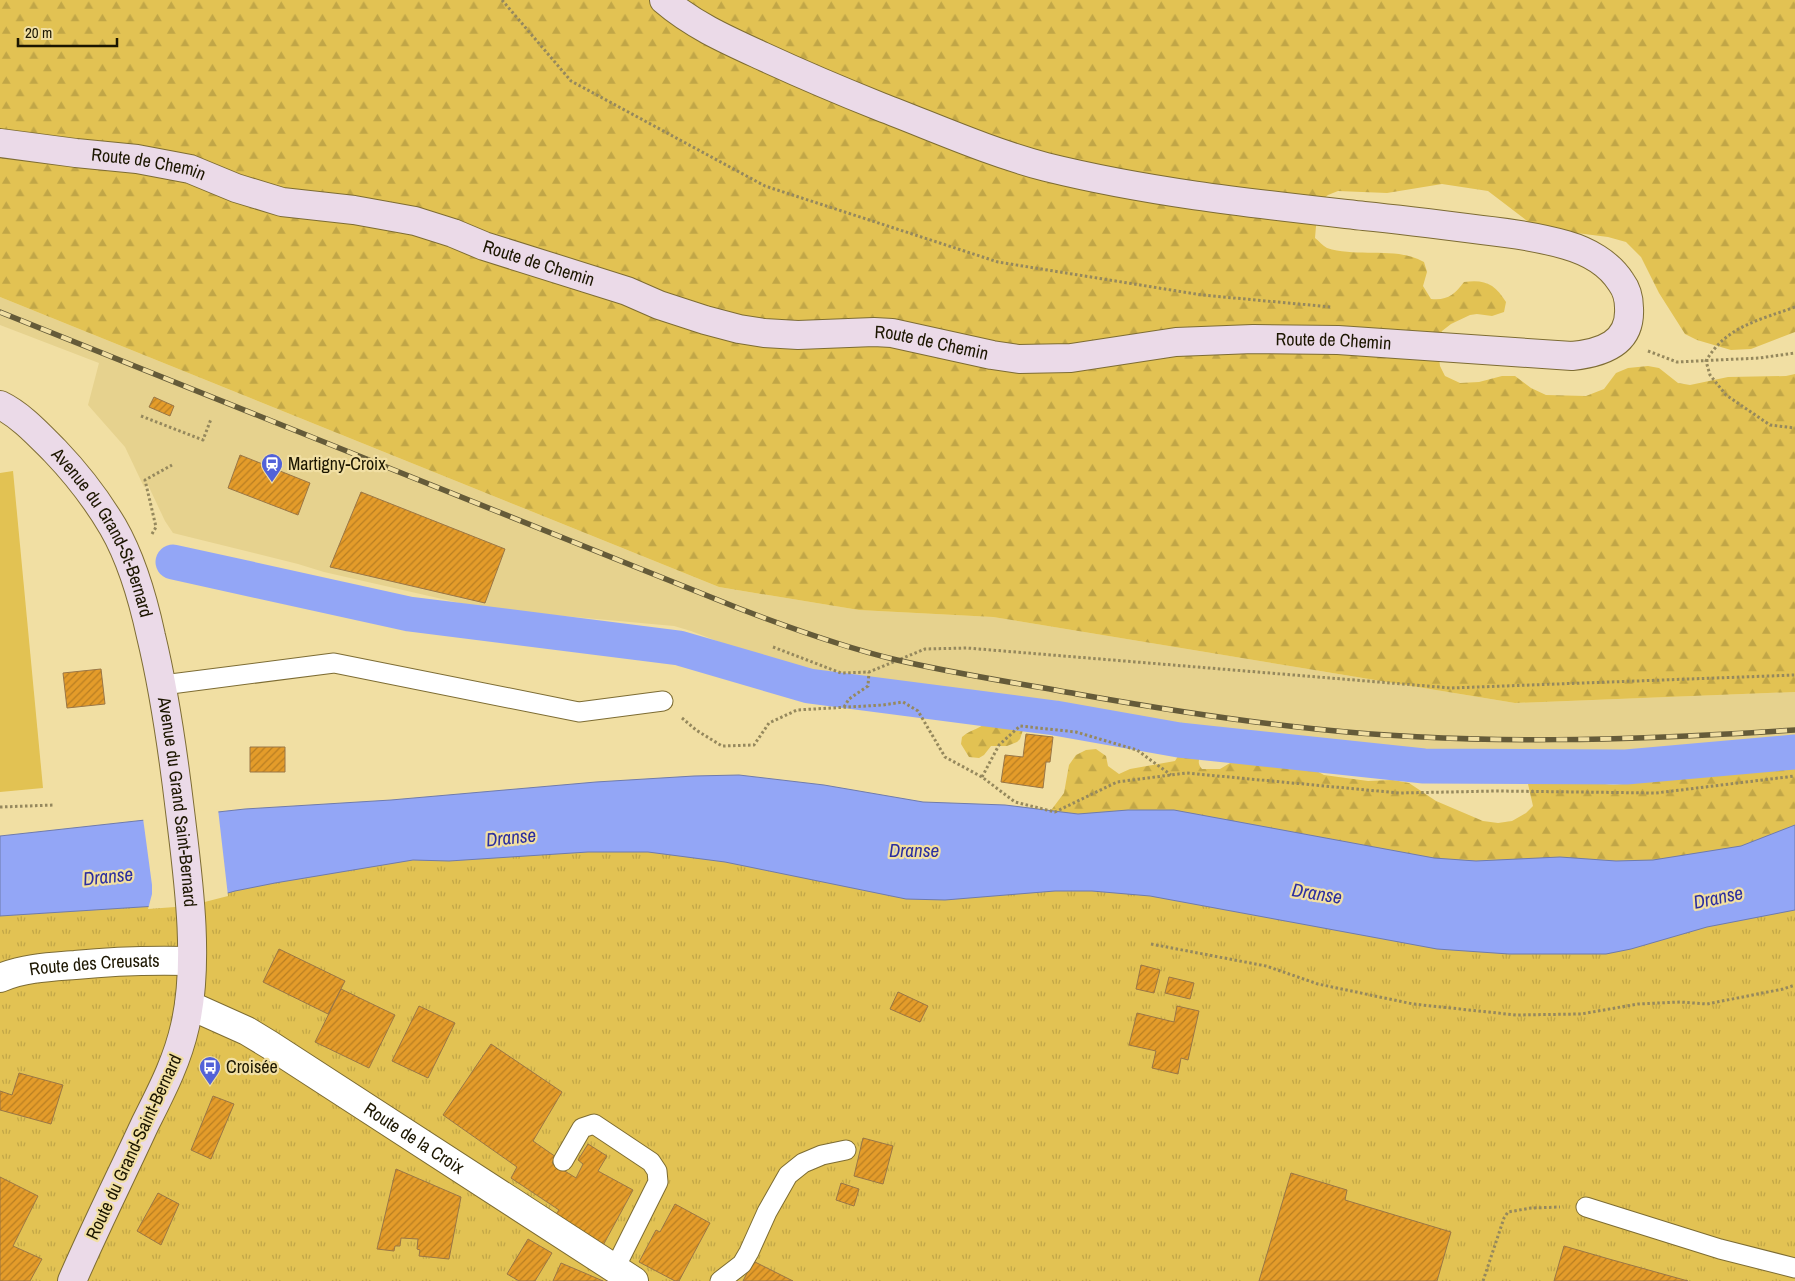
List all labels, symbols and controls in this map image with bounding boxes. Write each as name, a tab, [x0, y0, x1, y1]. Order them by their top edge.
scale bar	[18, 15, 116, 47]
text: 20 m	[25, 22, 52, 43]
street label: Route de Chemin	[90, 142, 210, 186]
street label: Route de Chemin	[480, 233, 598, 292]
street label: Route de Chemin	[874, 319, 991, 366]
street label: Route de Chemin	[1276, 326, 1392, 356]
street label: Avenue du Grand-St-Bernard	[46, 441, 159, 620]
place label: Martigny-Croix	[288, 451, 386, 476]
station icon: Martigny-Croix	[260, 452, 284, 483]
street label: Avenue du Grand Saint-Bernard	[152, 694, 203, 908]
water label: Dranse	[485, 821, 537, 853]
water label: Dranse	[889, 837, 939, 863]
water label: Dranse	[82, 860, 134, 892]
water label: Dranse	[1290, 876, 1344, 910]
water label: Dranse	[1691, 879, 1745, 915]
street label: Route des Creusats	[28, 948, 160, 981]
street label: Route du Grand-Saint-Bernard	[80, 1050, 188, 1244]
place label: Croisée	[226, 1054, 278, 1079]
bus stop icon: Croisée	[198, 1055, 222, 1086]
street label: Route de la Croix	[359, 1096, 470, 1180]

